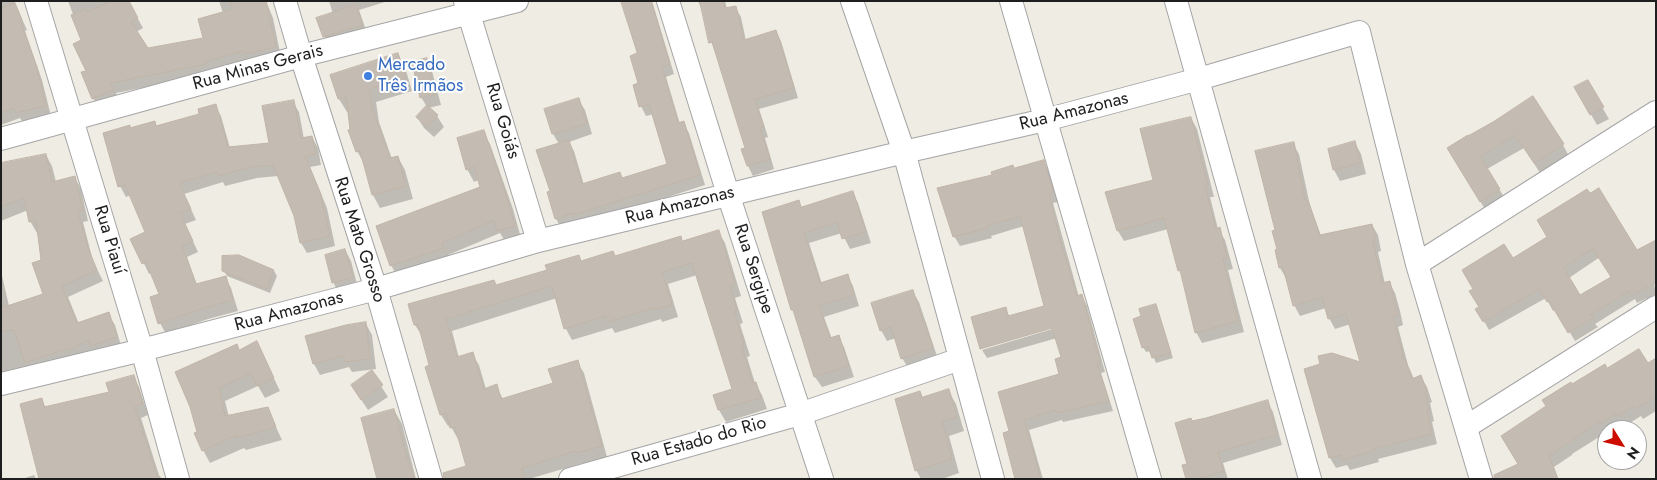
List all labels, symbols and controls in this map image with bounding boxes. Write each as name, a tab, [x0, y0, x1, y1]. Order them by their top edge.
street label: Rua Minas Gerais	[191, 40, 325, 96]
place label: Mercado Três Irmãos	[378, 55, 463, 98]
marker: Mercado Três Irmãos	[362, 70, 374, 82]
street label: Rua Goiás	[480, 81, 524, 161]
street label: Rua Amazonas	[1017, 88, 1131, 136]
street label: Rua Mato Grosso	[329, 175, 389, 305]
street label: Rua Amazonas	[623, 182, 737, 230]
street label: Rua Piauí	[88, 203, 130, 277]
street label: Rua Sergipe	[728, 221, 778, 317]
street label: Rua Amazonas	[232, 287, 346, 337]
street label: Rua Estado do Rio	[629, 412, 769, 472]
north arrow	[1597, 420, 1647, 470]
text: N	[1622, 443, 1645, 464]

